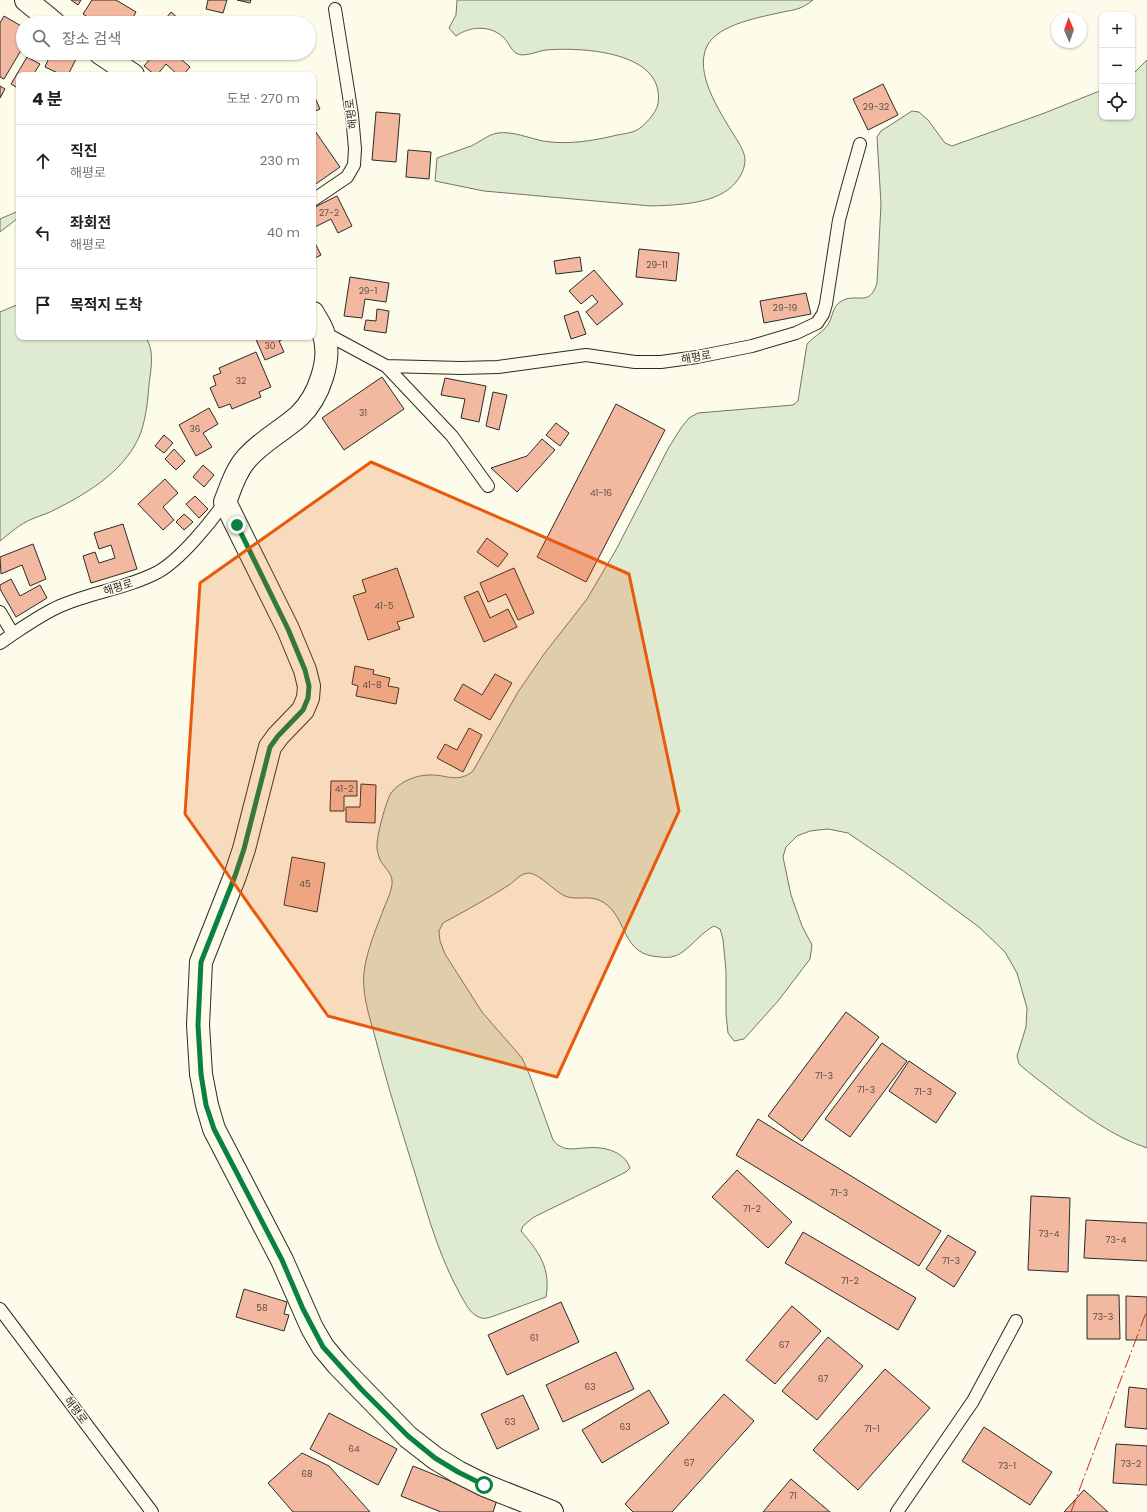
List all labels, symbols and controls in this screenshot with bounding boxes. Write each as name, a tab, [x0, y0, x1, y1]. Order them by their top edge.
north arrow	[1051, 12, 1087, 48]
map controls	[1099, 12, 1135, 120]
button: +	[1099, 12, 1135, 48]
search box	[16, 16, 316, 60]
icon: search	[30, 27, 52, 49]
text: 장소 검색	[62, 28, 121, 49]
button: −	[1099, 48, 1135, 84]
button: locate	[1099, 84, 1135, 120]
text: 4 분	[32, 87, 63, 111]
text: 도보 · 270 m	[227, 89, 300, 108]
street label: 해평로	[341, 98, 361, 130]
house number: 29-32	[863, 101, 889, 113]
text: 직진	[70, 140, 98, 161]
icon: ahead	[32, 150, 54, 172]
text: 230 m	[260, 151, 300, 170]
text: 해평로	[70, 163, 106, 182]
house number: 27-2	[319, 207, 339, 219]
text: 좌회전	[70, 212, 111, 233]
icon: left	[32, 222, 54, 244]
text: 40 m	[267, 223, 300, 242]
text: 해평로	[70, 235, 106, 254]
house number: 29-11	[646, 259, 668, 271]
house number: 29-1	[359, 285, 377, 297]
icon: arrive	[32, 294, 54, 316]
text: 목적지 도착	[70, 294, 142, 315]
house number: 29-19	[773, 302, 798, 314]
house number: 30	[265, 340, 276, 352]
street label: 해평로	[680, 346, 712, 368]
house number: 32	[236, 375, 246, 387]
house number: 31	[359, 407, 367, 419]
house number: 36	[189, 423, 201, 435]
house number: 41-16	[590, 487, 612, 499]
route end	[228, 516, 246, 534]
street label: 해평로	[101, 575, 135, 599]
house number: 41-5	[374, 600, 394, 612]
house number: 41-8	[362, 679, 382, 691]
house number: 41-2	[335, 783, 353, 795]
house number: 45	[299, 878, 311, 890]
house number: 71-3	[815, 1070, 833, 1082]
house number: 71-3	[857, 1084, 875, 1096]
house number: 71-3	[914, 1086, 932, 1098]
house number: 71-3	[830, 1187, 848, 1199]
house number: 71-2	[743, 1203, 761, 1215]
house number: 73-4	[1039, 1228, 1060, 1240]
house number: 73-4	[1106, 1234, 1127, 1246]
house number: 71-3	[942, 1255, 960, 1267]
house number: 71-2	[841, 1275, 859, 1287]
house number: 58	[256, 1302, 268, 1314]
house number: 73-3	[1093, 1311, 1113, 1323]
house number: 61	[530, 1332, 538, 1344]
house number: 67	[779, 1339, 789, 1351]
house number: 67	[818, 1373, 828, 1385]
house number: 63	[584, 1381, 596, 1393]
street label: 해평로	[60, 1393, 92, 1427]
house number: 63	[504, 1416, 516, 1428]
house number: 63	[619, 1421, 631, 1433]
house number: 71-1	[864, 1423, 880, 1435]
house number: 64	[348, 1443, 360, 1455]
house number: 67	[684, 1457, 694, 1469]
house number: 73-2	[1121, 1458, 1141, 1470]
house number: 73-1	[998, 1460, 1016, 1472]
house number: 68	[301, 1468, 313, 1480]
route start	[475, 1476, 493, 1494]
house number: 71	[789, 1490, 797, 1502]

